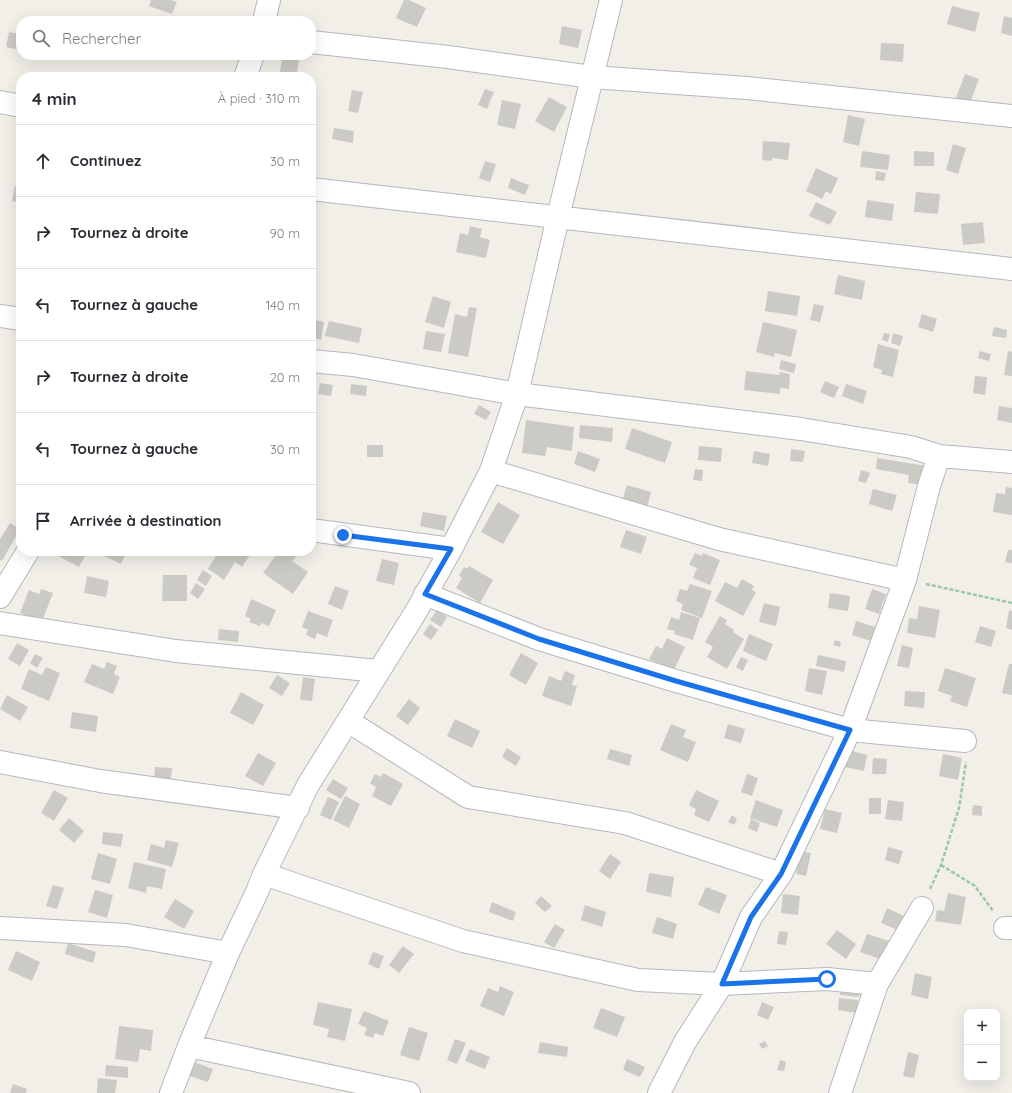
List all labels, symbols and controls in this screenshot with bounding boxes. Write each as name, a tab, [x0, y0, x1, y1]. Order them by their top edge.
search box	[16, 16, 316, 60]
icon: search	[30, 27, 52, 49]
text: Rechercher	[62, 29, 141, 48]
text: 4 min	[32, 88, 77, 109]
text: À pied · 310 m	[218, 90, 300, 106]
icon: ahead	[32, 150, 54, 172]
text: Continuez	[70, 151, 141, 170]
text: 30 m	[270, 153, 300, 169]
icon: right	[32, 222, 54, 244]
text: Tournez à droite	[70, 223, 189, 242]
text: 90 m	[270, 225, 300, 241]
icon: left	[32, 294, 54, 316]
text: Tournez à gauche	[70, 295, 198, 314]
text: 140 m	[265, 297, 300, 313]
icon: right	[32, 366, 54, 388]
text: Tournez à droite	[70, 367, 189, 386]
text: 20 m	[270, 369, 300, 385]
icon: left	[32, 438, 54, 460]
text: Tournez à gauche	[70, 439, 198, 458]
text: 30 m	[270, 441, 300, 457]
icon: arrive	[32, 510, 54, 532]
text: Arrivée à destination	[70, 511, 222, 530]
route end	[334, 526, 352, 544]
route start	[818, 970, 836, 988]
map controls	[964, 1009, 1000, 1081]
button: +	[964, 1009, 1000, 1045]
button: −	[964, 1045, 1000, 1081]

